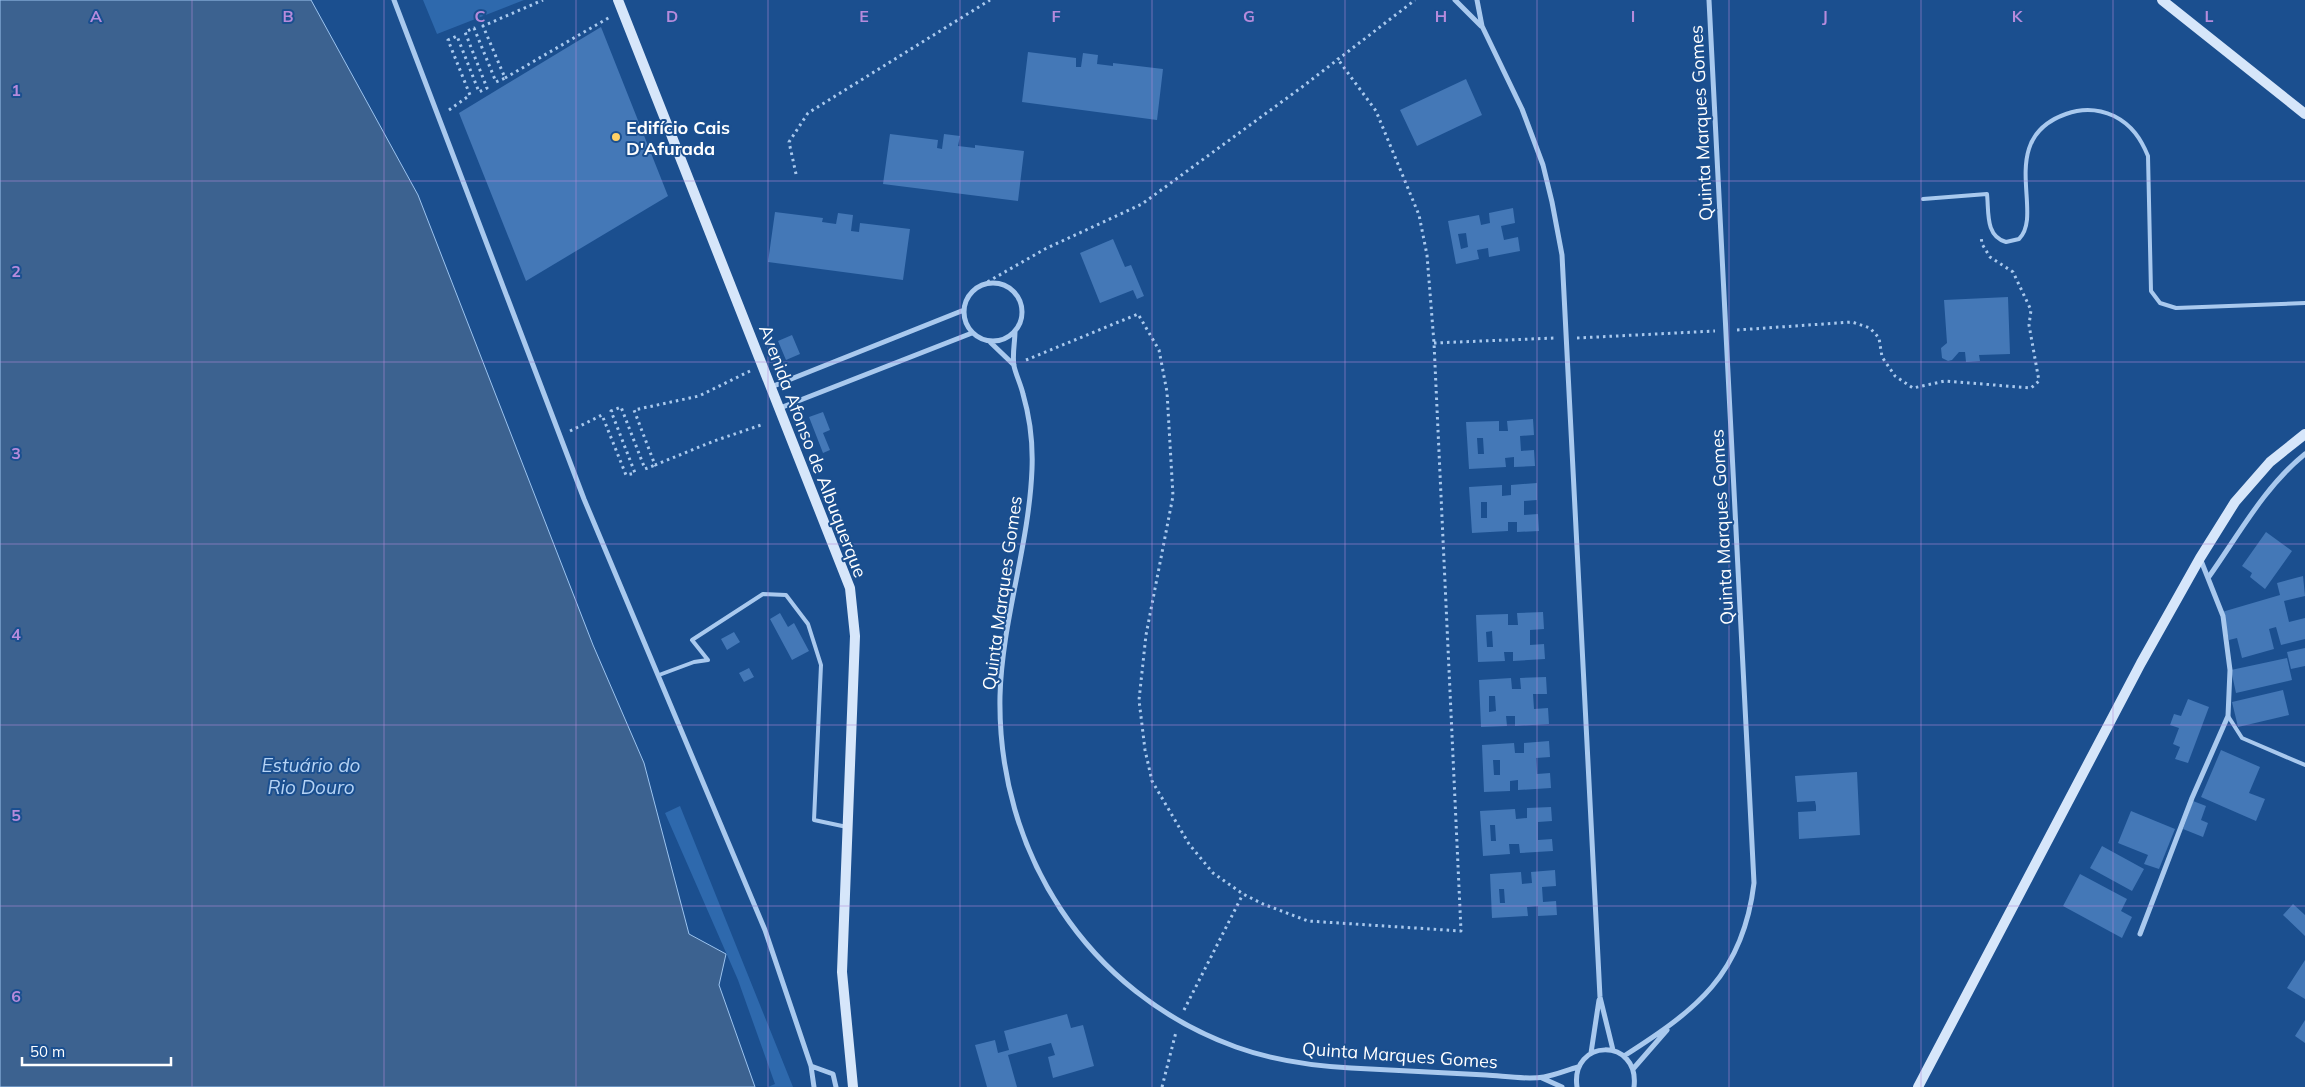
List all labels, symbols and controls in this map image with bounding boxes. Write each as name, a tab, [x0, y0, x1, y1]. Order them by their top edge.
text: A	[90, 6, 102, 26]
text: B	[282, 6, 294, 26]
text: C	[475, 6, 486, 26]
text: D	[666, 6, 678, 26]
text: E	[859, 6, 869, 26]
text: F	[1051, 6, 1061, 26]
text: G	[1243, 6, 1255, 26]
text: H	[1435, 6, 1447, 26]
text: I	[1631, 6, 1635, 26]
text: J	[1822, 6, 1828, 26]
text: K	[2012, 6, 2024, 26]
text: L	[2205, 6, 2214, 26]
street label: Quinta Marques Gomes	[1684, 24, 1718, 222]
text: 1	[11, 80, 21, 100]
place label: Edifício Cais D'Afurada	[626, 116, 730, 160]
marker: Edifício Cais D'Afurada	[610, 131, 622, 143]
text: 2	[11, 261, 21, 281]
street label: Avenida Afonso de Albuquerque	[754, 321, 872, 581]
street label: Quinta Marques Gomes	[1705, 428, 1739, 626]
text: 3	[11, 443, 21, 463]
street label: Quinta Marques Gomes	[977, 494, 1027, 692]
text: 4	[11, 624, 21, 644]
water label: Estuário do Rio Douro	[262, 753, 361, 799]
text: 5	[11, 805, 21, 825]
text: 6	[11, 986, 21, 1006]
scale bar	[22, 1034, 171, 1066]
street label: Quinta Marques Gomes	[1301, 1037, 1499, 1073]
text: 50 m	[30, 1042, 65, 1061]

